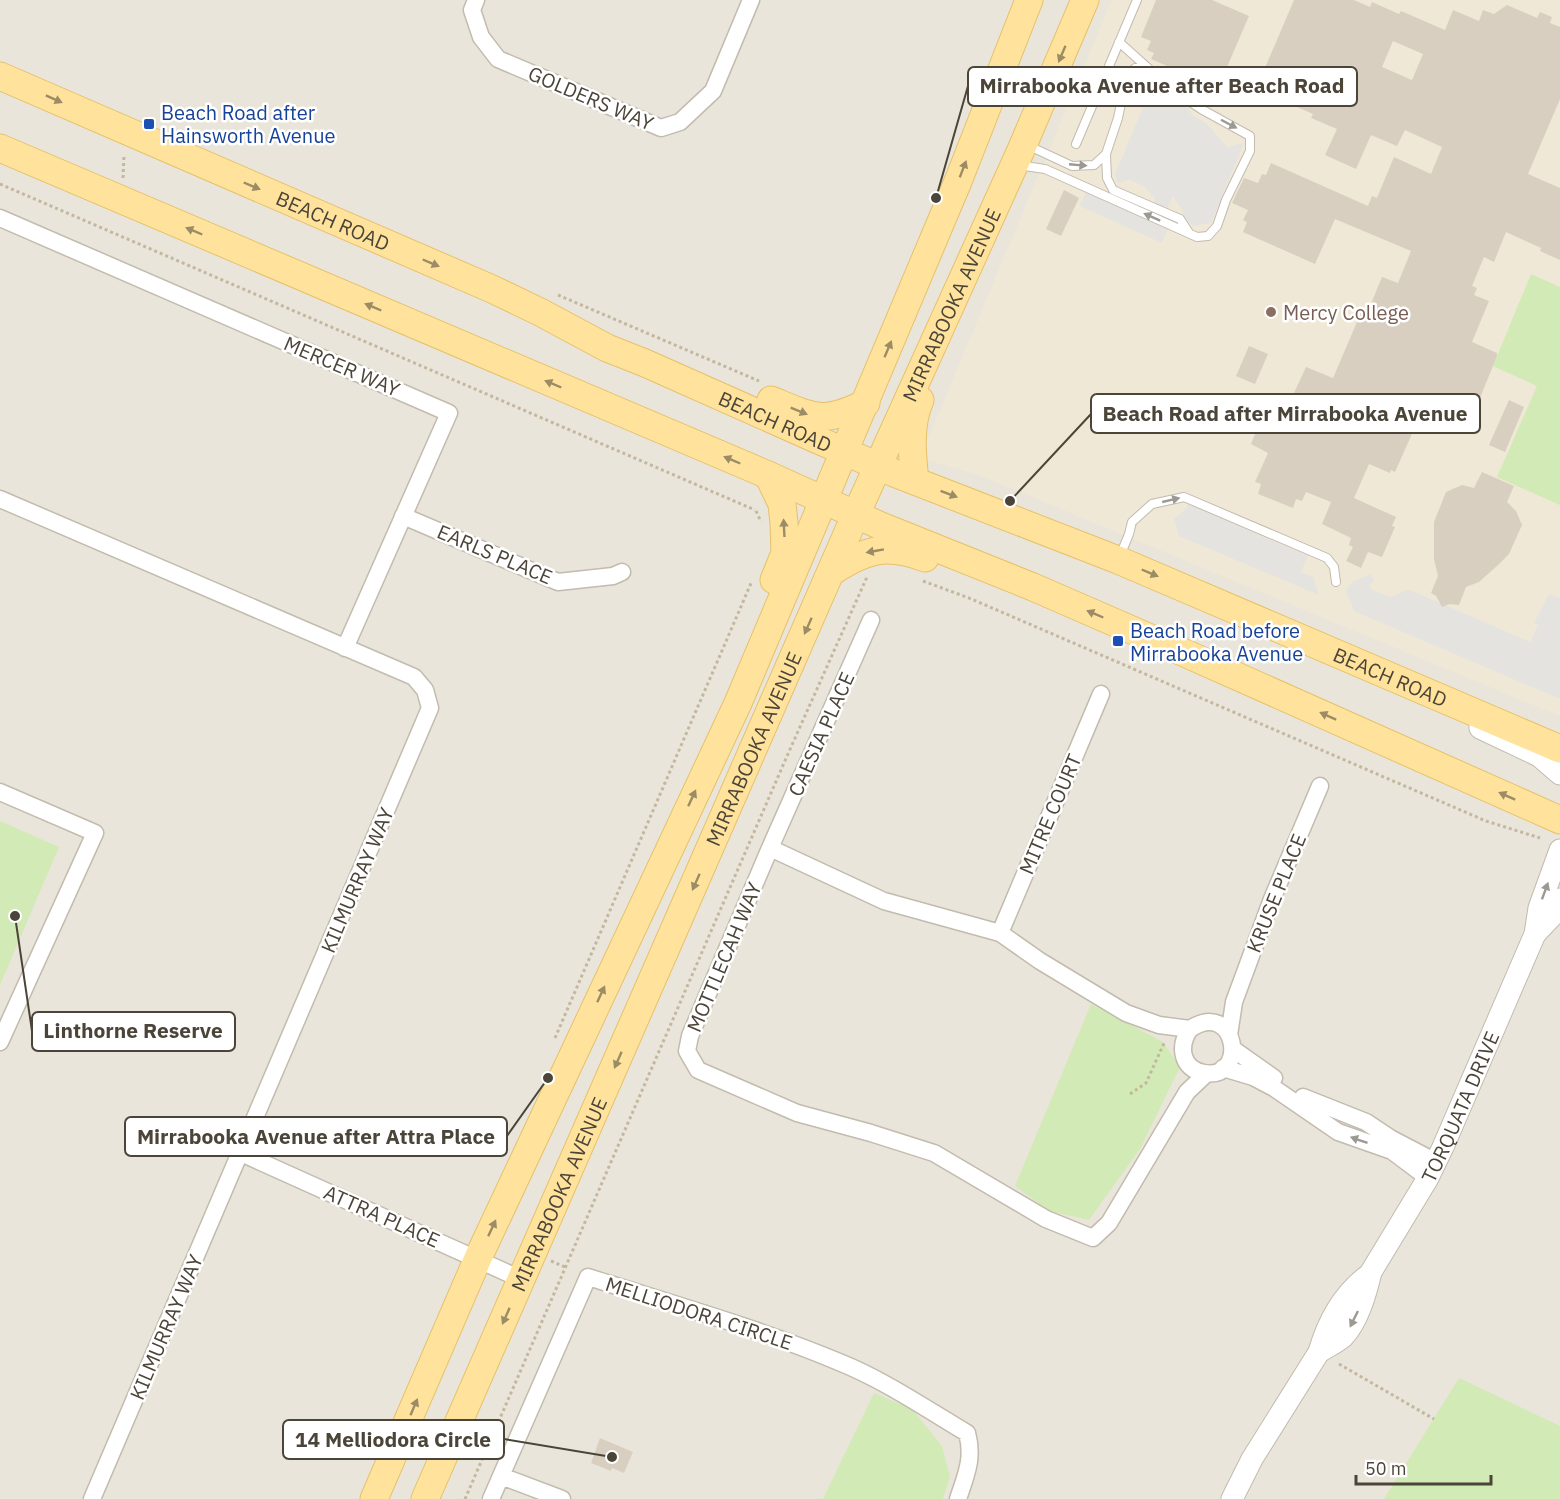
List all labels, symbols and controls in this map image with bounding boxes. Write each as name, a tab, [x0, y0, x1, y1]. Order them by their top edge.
one-way arrow	[1057, 45, 1067, 63]
street label: GOLDERS WAY	[524, 59, 658, 137]
callout: Mirrabooka Avenue after Beach Road	[968, 67, 1357, 106]
text: Mirrabooka Avenue after Beach Road	[980, 71, 1345, 99]
one-way arrow	[45, 95, 62, 104]
place label: Beach Road after Hainsworth Avenue	[161, 99, 336, 149]
marker: Beach Road after Hainsworth Avenue	[142, 117, 156, 131]
one-way arrow	[1220, 119, 1237, 129]
one-way arrow	[959, 160, 969, 178]
one-way arrow	[1069, 160, 1088, 169]
one-way arrow	[243, 181, 261, 191]
street label: BEACH ROAD	[272, 184, 394, 257]
street label: MIRRABOOKA AVENUE	[895, 204, 1006, 406]
one-way arrow	[1143, 212, 1161, 222]
one-way arrow	[185, 226, 203, 235]
one-way arrow	[422, 258, 440, 268]
place label: Mercy College	[1283, 299, 1409, 326]
one-way arrow	[365, 303, 382, 312]
marker: Mercy College	[1264, 305, 1278, 319]
street label: MERCER WAY	[280, 329, 404, 403]
one-way arrow	[883, 339, 893, 357]
one-way arrow	[543, 379, 561, 389]
street label: BEACH ROAD	[715, 384, 836, 458]
callout: Beach Road after Mirrabooka Avenue	[1091, 394, 1480, 433]
text: Beach Road after Mirrabooka Avenue	[1103, 399, 1468, 427]
one-way arrow	[791, 406, 809, 416]
one-way arrow	[723, 455, 741, 464]
one-way arrow	[940, 490, 958, 499]
one-way arrow	[1162, 495, 1181, 504]
street label: EARLS PLACE	[433, 518, 557, 590]
one-way arrow	[780, 518, 789, 537]
one-way arrow	[865, 547, 884, 556]
one-way arrow	[1141, 569, 1159, 578]
one-way arrow	[1086, 609, 1104, 619]
one-way arrow	[802, 617, 812, 635]
place label: Beach Road before Mirrabooka Avenue	[1130, 617, 1303, 667]
marker: Beach Road before Mirrabooka Avenue	[1111, 634, 1125, 648]
street label: BEACH ROAD	[1329, 640, 1451, 713]
street label: MIRRABOOKA AVENUE	[699, 647, 808, 850]
street label: CAESIA PLACE	[782, 668, 860, 800]
one-way arrow	[1320, 712, 1337, 721]
street label: MITRE COURT	[1012, 750, 1088, 878]
one-way arrow	[687, 789, 697, 807]
one-way arrow	[1498, 791, 1515, 800]
street label: KILMURRAY WAY	[314, 803, 400, 957]
street label: KRUSE PLACE	[1240, 830, 1312, 956]
one-way arrow	[691, 873, 701, 891]
street label: MOTTLECAH WAY	[680, 878, 768, 1036]
one-way arrow	[1540, 882, 1550, 900]
one-way arrow	[596, 986, 605, 1003]
callout: Linthorne Reserve	[32, 1012, 235, 1051]
text: Linthorne Reserve	[43, 1016, 223, 1044]
street label: TORQUATA DRIVE	[1414, 1027, 1505, 1187]
one-way arrow	[613, 1052, 623, 1070]
street label: MIRRABOOKA AVENUE	[504, 1092, 613, 1295]
callout: Mirrabooka Avenue after Attra Place	[125, 1117, 507, 1156]
text: Mirrabooka Avenue after Attra Place	[137, 1122, 495, 1150]
one-way arrow	[1350, 1134, 1368, 1144]
street label: ATTRA PLACE	[320, 1178, 444, 1254]
one-way arrow	[487, 1220, 496, 1237]
street label: KILMURRAY WAY	[123, 1250, 209, 1404]
street label: MELLIODORA CIRCLE	[602, 1270, 796, 1356]
one-way arrow	[502, 1308, 511, 1325]
one-way arrow	[1349, 1310, 1358, 1327]
one-way arrow	[409, 1398, 418, 1415]
callout: 14 Melliodora Circle	[283, 1420, 504, 1459]
text: 14 Melliodora Circle	[295, 1425, 491, 1453]
scale bar	[1356, 1448, 1491, 1486]
text: 50 m	[1365, 1457, 1407, 1480]

